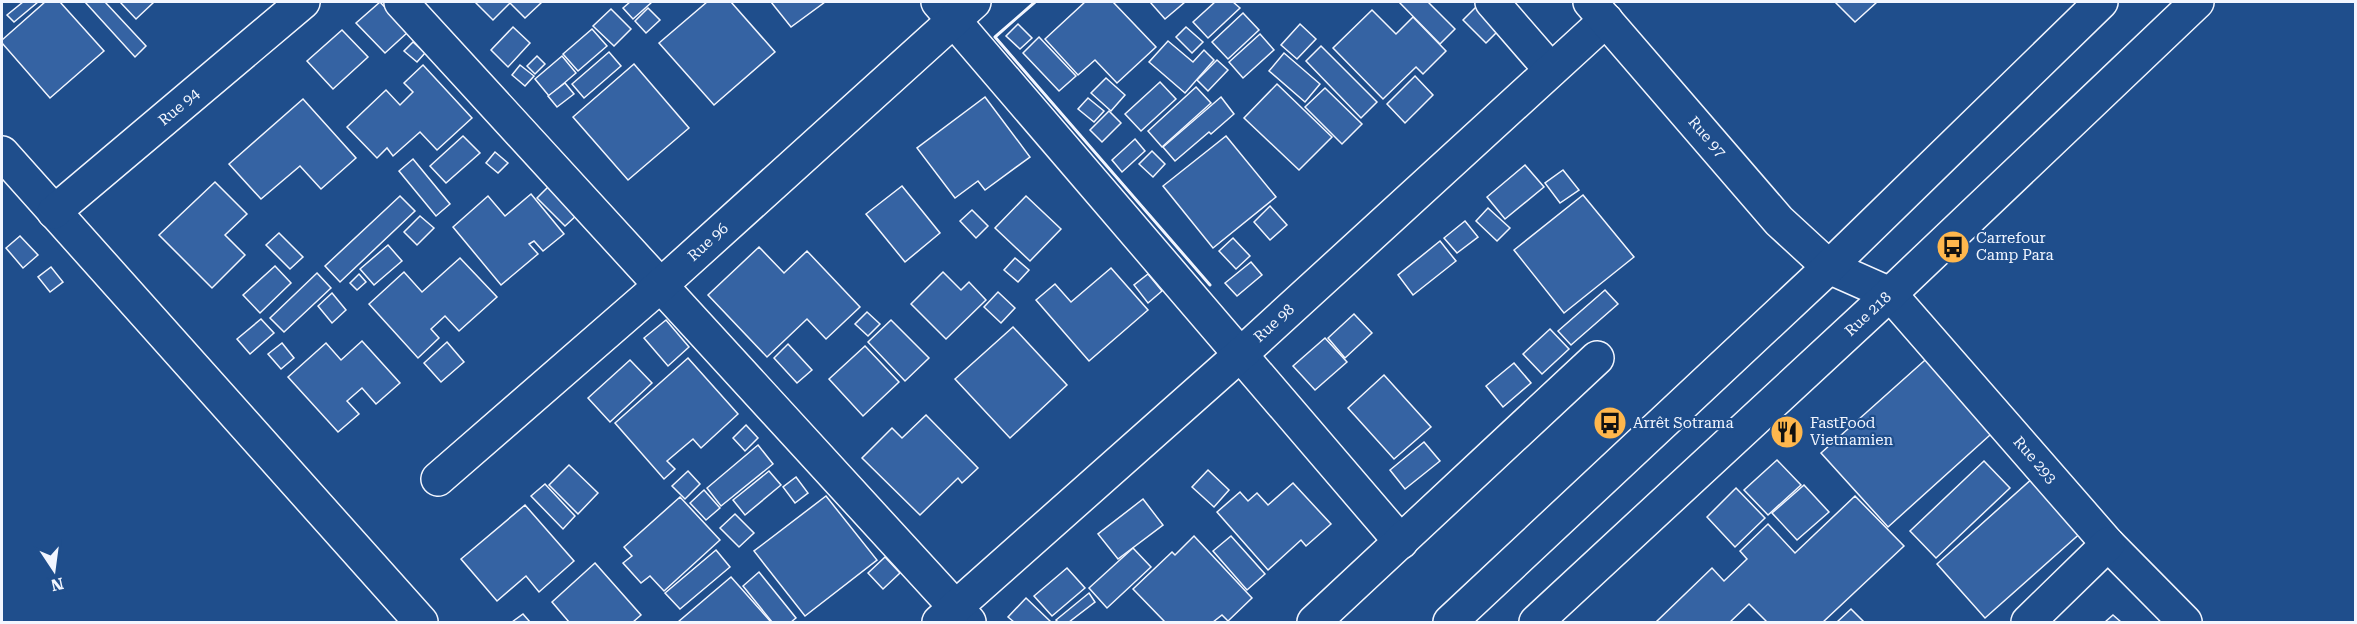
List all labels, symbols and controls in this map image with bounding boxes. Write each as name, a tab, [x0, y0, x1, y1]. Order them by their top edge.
street label: Rue 94	[155, 84, 204, 129]
street label: Rue 97	[1684, 113, 1730, 161]
street label: Rue 96	[684, 219, 732, 265]
bus stop icon: Carrefour Camp Para	[1935, 229, 1971, 265]
place label: Carrefour Camp Para	[1976, 229, 2054, 264]
street label: Rue 218	[1841, 288, 1895, 340]
street label: Rue 98	[1250, 300, 1298, 346]
bus stop icon: Arrêt Sotrama	[1592, 405, 1628, 441]
place label: Arrêt Sotrama	[1633, 414, 1734, 432]
restaurant icon: FastFood Vietnamien	[1769, 414, 1805, 450]
place label: FastFood Vietnamien	[1810, 414, 1894, 449]
street label: Rue 293	[2010, 433, 2060, 487]
north arrow	[24, 540, 84, 600]
text: N	[49, 573, 65, 595]

